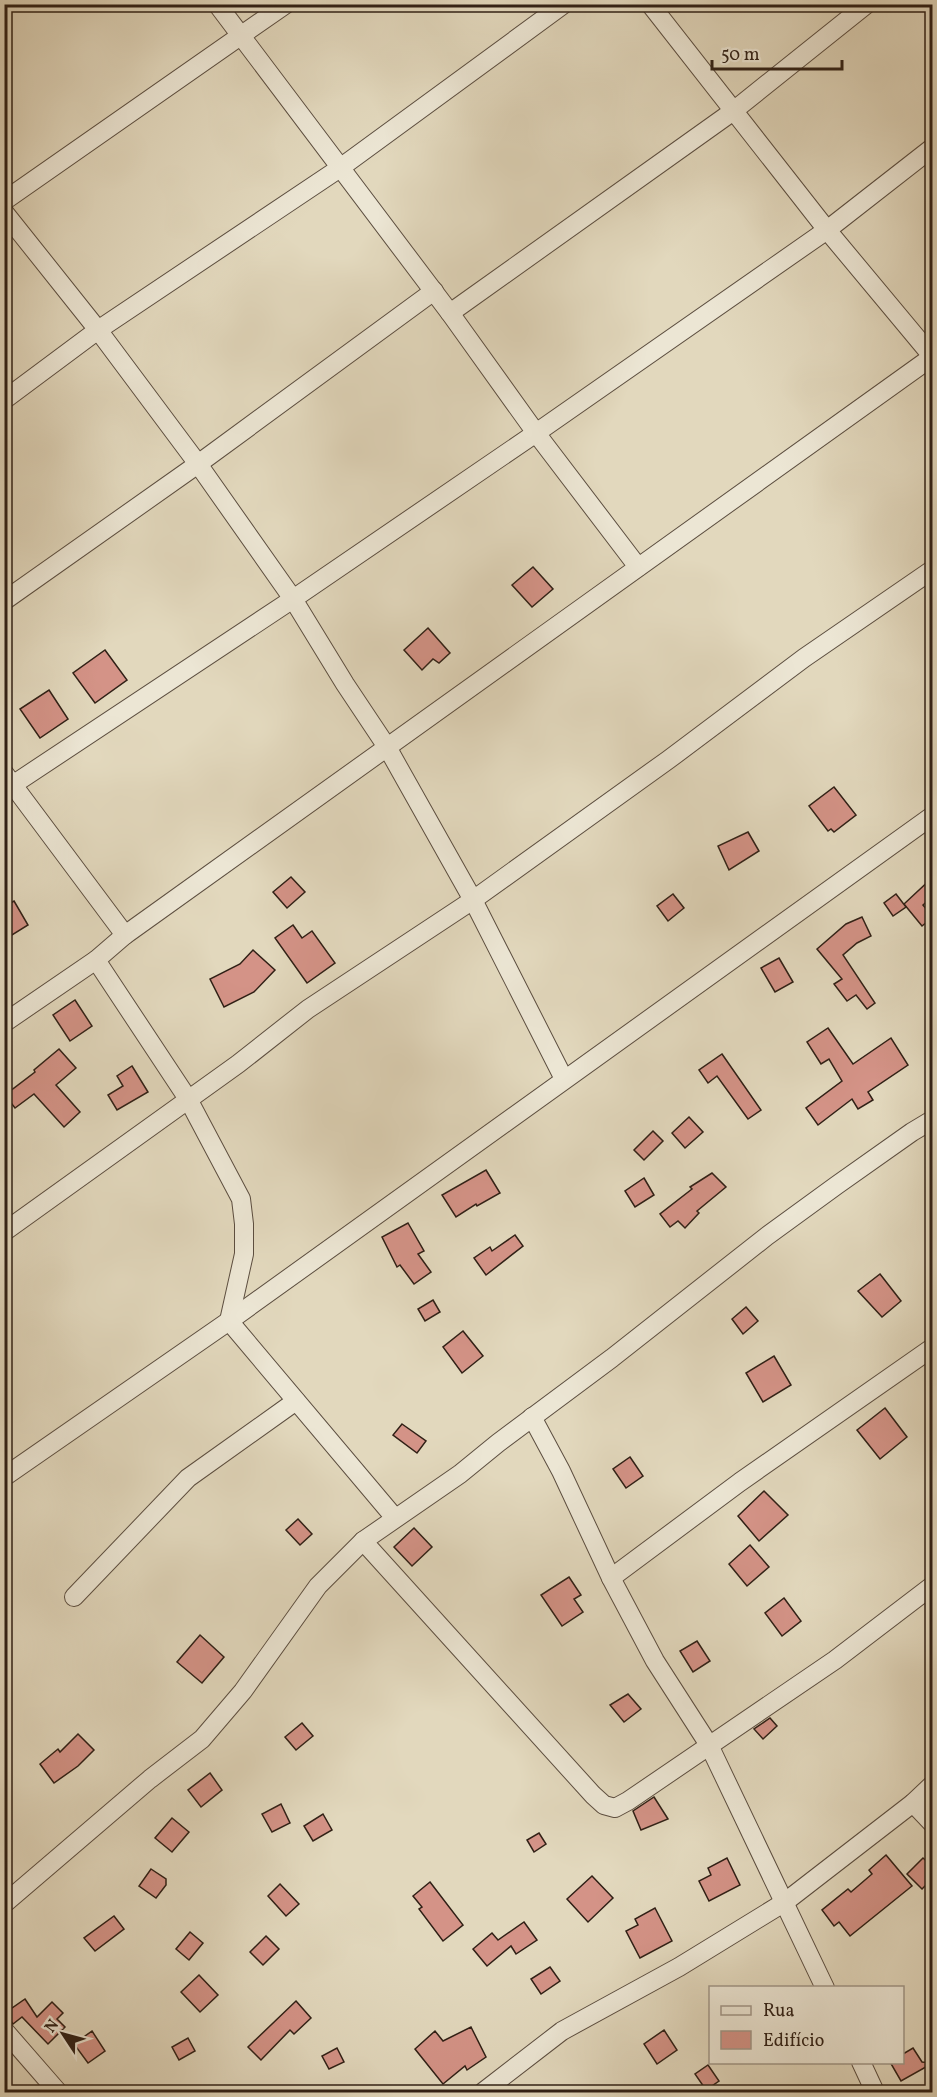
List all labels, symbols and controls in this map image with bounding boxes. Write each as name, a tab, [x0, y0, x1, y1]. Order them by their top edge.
scale bar	[712, 33, 842, 71]
text: 50 m	[721, 43, 760, 68]
legend	[709, 1986, 904, 2064]
text: Rua	[763, 1999, 794, 2024]
north arrow	[33, 2004, 93, 2064]
text: N	[40, 2015, 65, 2038]
text: Edifício	[763, 2029, 824, 2054]

